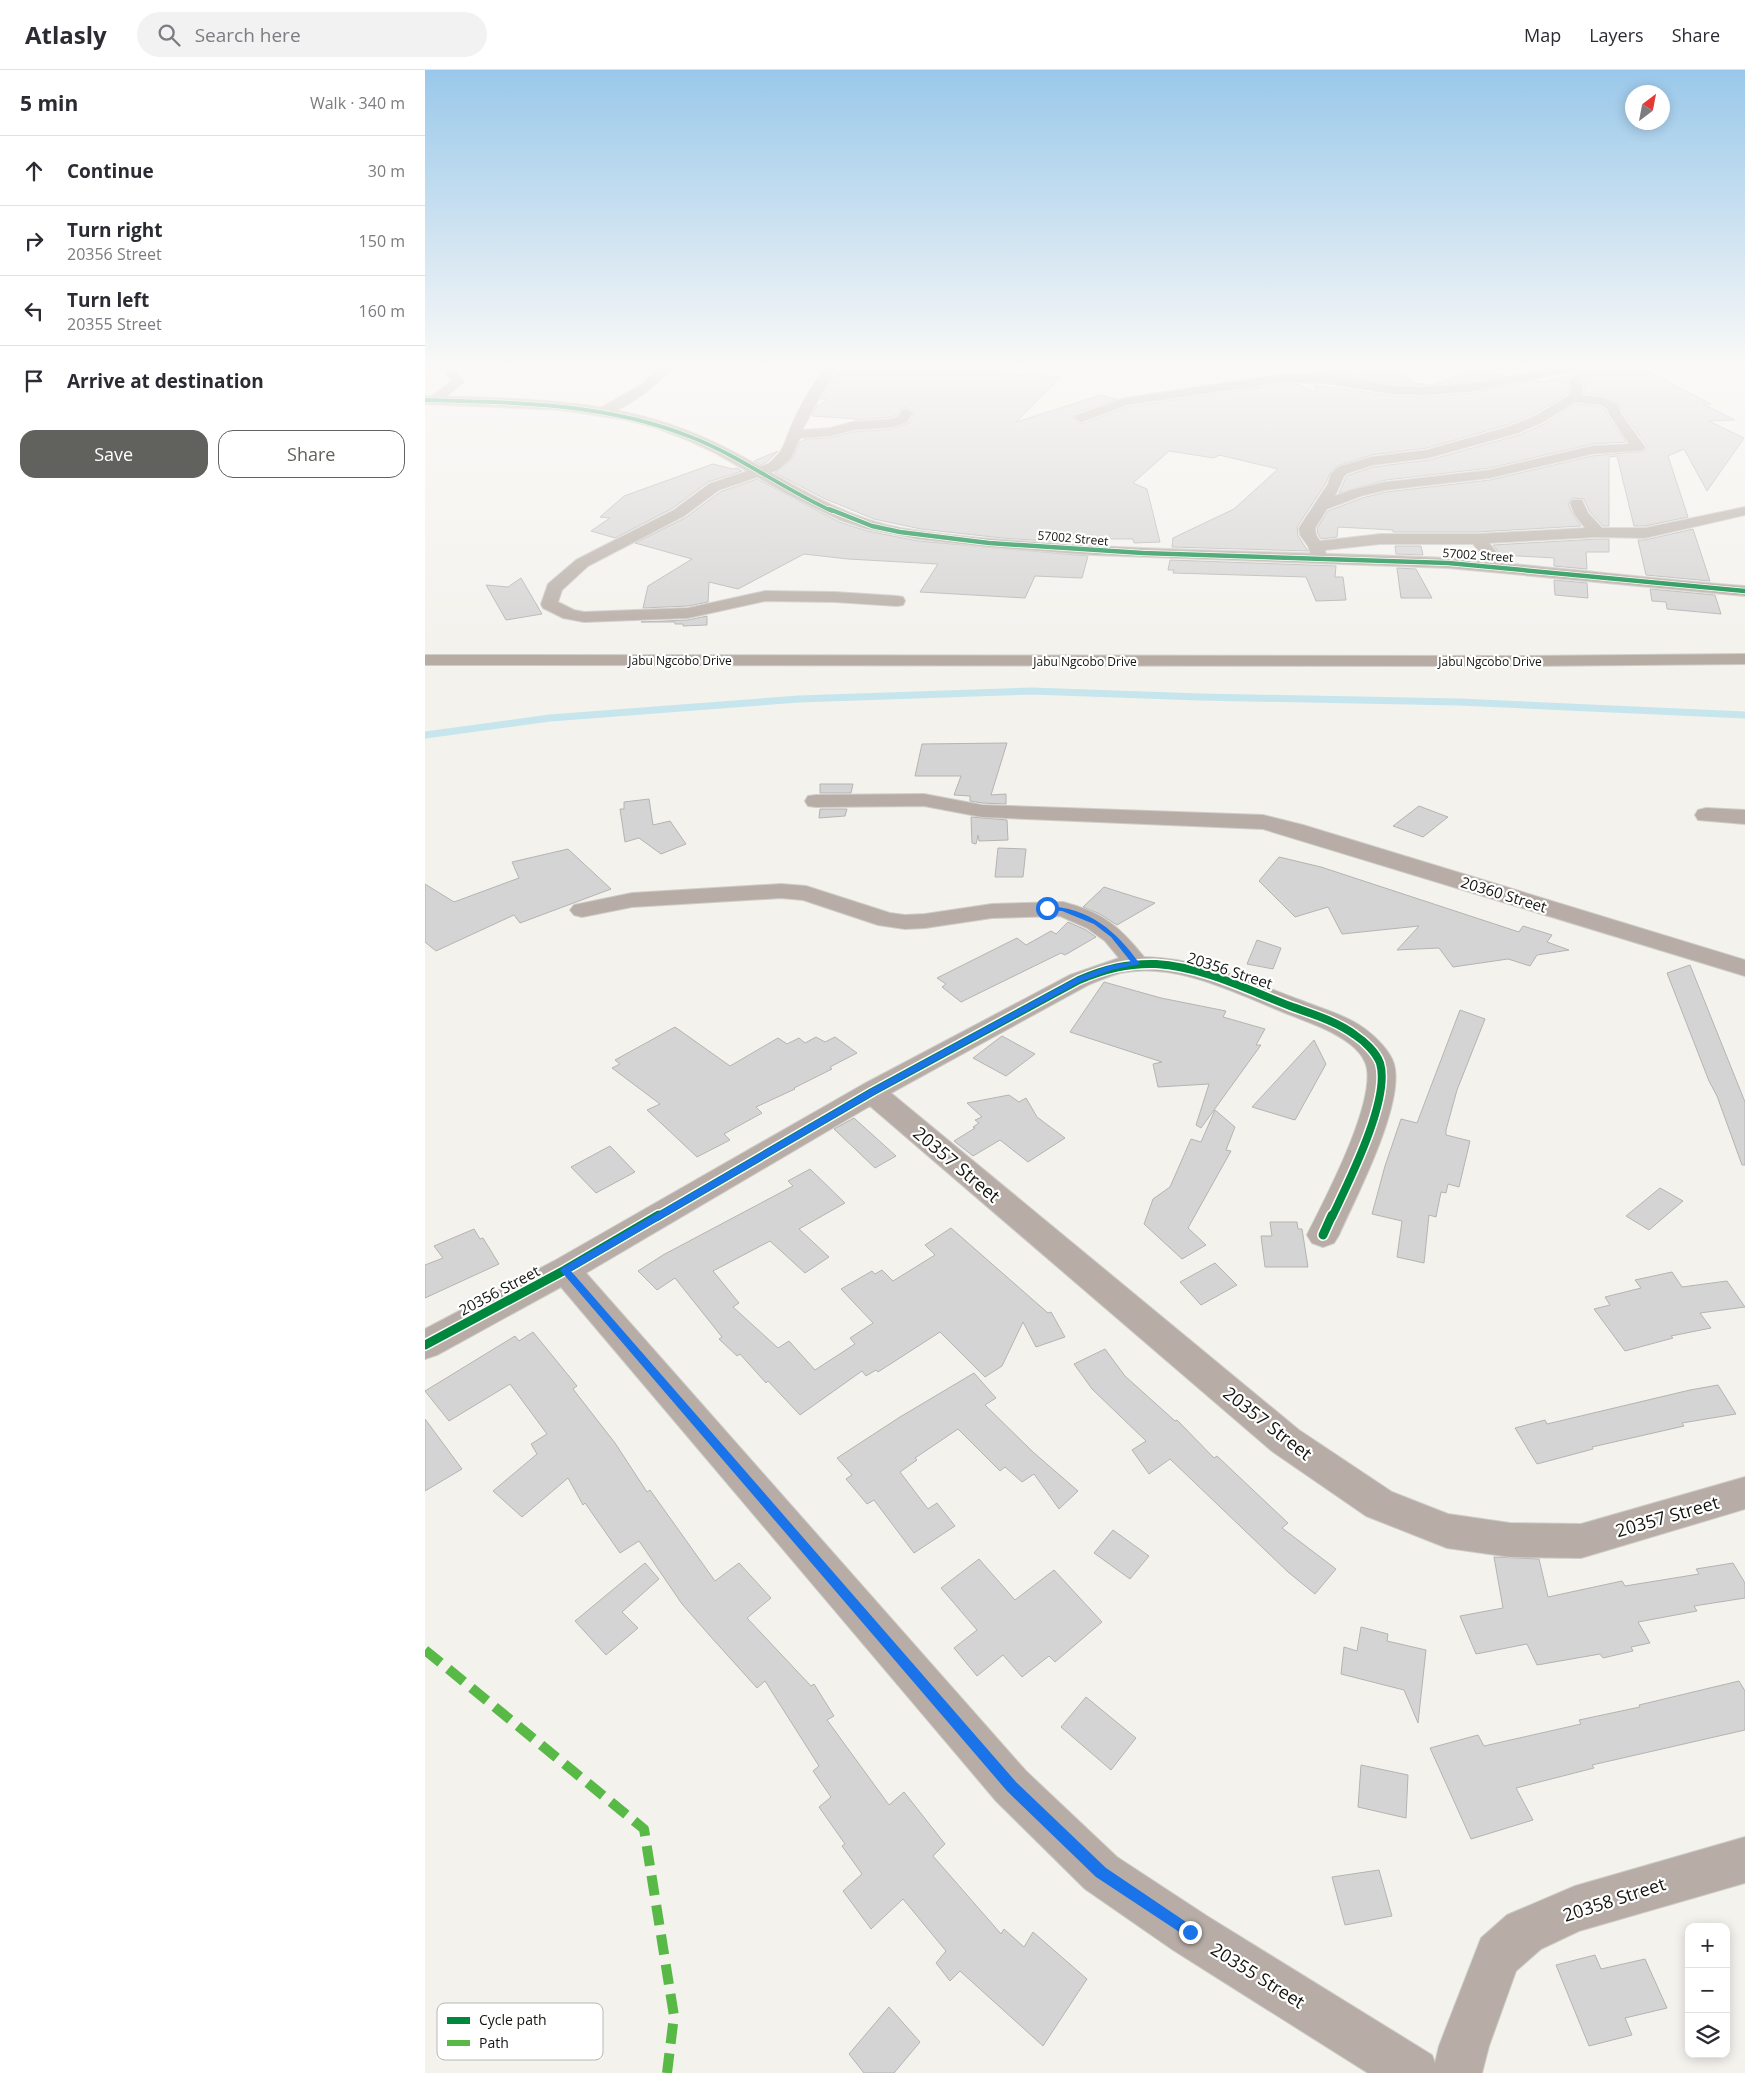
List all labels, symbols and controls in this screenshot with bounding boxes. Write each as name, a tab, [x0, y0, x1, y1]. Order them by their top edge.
search box	[137, 12, 487, 57]
text: Atlasly	[25, 18, 107, 51]
icon: search	[155, 21, 183, 49]
text: Search here	[195, 22, 301, 48]
text: Map	[1524, 23, 1561, 47]
text: Layers	[1589, 23, 1644, 47]
text: Share	[1672, 23, 1720, 47]
north arrow	[1625, 85, 1670, 130]
text: 5 min	[20, 89, 78, 117]
text: Walk · 340 m	[310, 92, 405, 114]
icon: ahead	[20, 157, 48, 185]
text: Continue	[67, 158, 154, 184]
text: 30 m	[368, 160, 405, 182]
text: Turn right	[67, 217, 162, 243]
icon: right	[20, 227, 48, 255]
text: 150 m	[359, 230, 405, 252]
text: 20356 Street	[67, 243, 162, 265]
text: Turn left	[67, 287, 149, 313]
icon: left	[20, 297, 48, 325]
text: 160 m	[359, 300, 405, 322]
text: 20355 Street	[67, 313, 162, 335]
icon: arrive	[20, 367, 48, 395]
text: Arrive at destination	[67, 368, 264, 394]
button: Save	[20, 430, 208, 478]
button: Share	[218, 430, 405, 478]
street label: 57002 Street	[1037, 526, 1109, 550]
street label: 57002 Street	[1442, 544, 1514, 566]
street label: Jabu Ngcobo Drive	[627, 652, 732, 669]
street label: Jabu Ngcobo Drive	[1032, 653, 1137, 670]
street label: Jabu Ngcobo Drive	[1437, 653, 1542, 670]
street label: 20360 Street	[1459, 871, 1549, 917]
route start	[1036, 897, 1059, 920]
street label: 20356 Street	[1185, 947, 1275, 993]
street label: 20357 Street	[909, 1121, 1005, 1207]
street label: 20356 Street	[455, 1260, 543, 1320]
street label: 20357 Street	[1219, 1381, 1317, 1465]
street label: 20357 Street	[1613, 1490, 1721, 1542]
street label: 20358 Street	[1560, 1871, 1668, 1927]
route end	[1179, 1921, 1202, 1944]
map controls	[1685, 1923, 1730, 2058]
button: +	[1685, 1923, 1730, 1968]
street label: 20355 Street	[1207, 1937, 1309, 2013]
button: −	[1685, 1968, 1730, 2013]
legend	[437, 2003, 603, 2060]
text: Cycle path	[479, 2010, 547, 2029]
button: layers	[1685, 2013, 1730, 2058]
text: Path	[479, 2033, 509, 2052]

